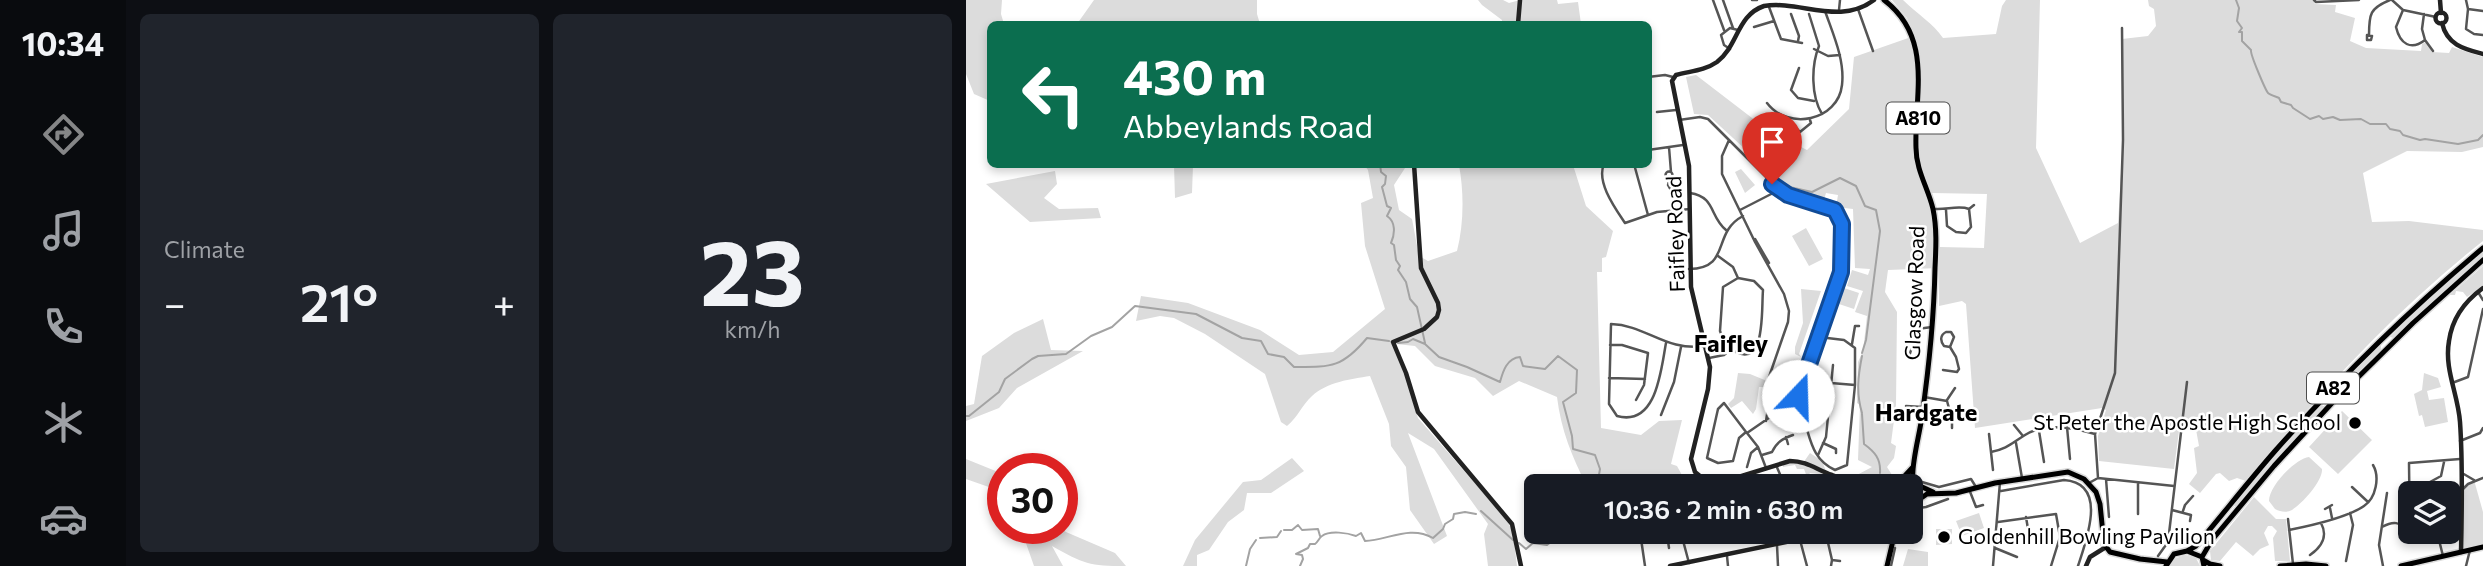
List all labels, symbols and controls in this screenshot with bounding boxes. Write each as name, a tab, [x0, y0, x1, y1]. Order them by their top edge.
text: 10:34	[22, 23, 104, 63]
text: 430 m	[1123, 45, 1266, 105]
icon: left	[1008, 49, 1099, 140]
road number: A810	[1886, 102, 1950, 134]
text: Abbeylands Road	[1123, 105, 1373, 145]
icon: directions	[39, 110, 88, 159]
pin	[1742, 112, 1802, 184]
icon: arrive	[1753, 123, 1791, 161]
street label: Faifley Road	[1660, 175, 1689, 293]
icon: music	[39, 206, 88, 255]
text: 23	[700, 213, 805, 325]
street label: Glasgow Road	[1899, 225, 1928, 361]
text: Climate	[164, 235, 245, 263]
text: 21°	[300, 269, 378, 333]
text: −	[164, 279, 186, 326]
text: +	[493, 279, 515, 326]
icon: phone	[39, 302, 88, 351]
text: km/h	[725, 315, 780, 343]
district label: Faifley	[1694, 328, 1768, 357]
position arrow	[1761, 359, 1835, 433]
road number: A82	[2307, 372, 2359, 404]
district label: Hardgate	[1875, 397, 1977, 426]
icon: climate	[39, 398, 88, 447]
place label: St Peter the Apostle High School	[2033, 409, 2341, 434]
marker: St Peter the Apostle High School	[2347, 415, 2363, 431]
speed limit sign: 30	[987, 453, 1078, 544]
map controls	[2398, 481, 2461, 544]
button: layers	[2398, 481, 2461, 544]
text: 10:36 · 2 min · 630 m	[1604, 493, 1843, 524]
icon: car	[39, 494, 88, 543]
place label: Goldenhill Bowling Pavilion	[1958, 523, 2215, 548]
marker: Goldenhill Bowling Pavilion	[1936, 529, 1952, 545]

